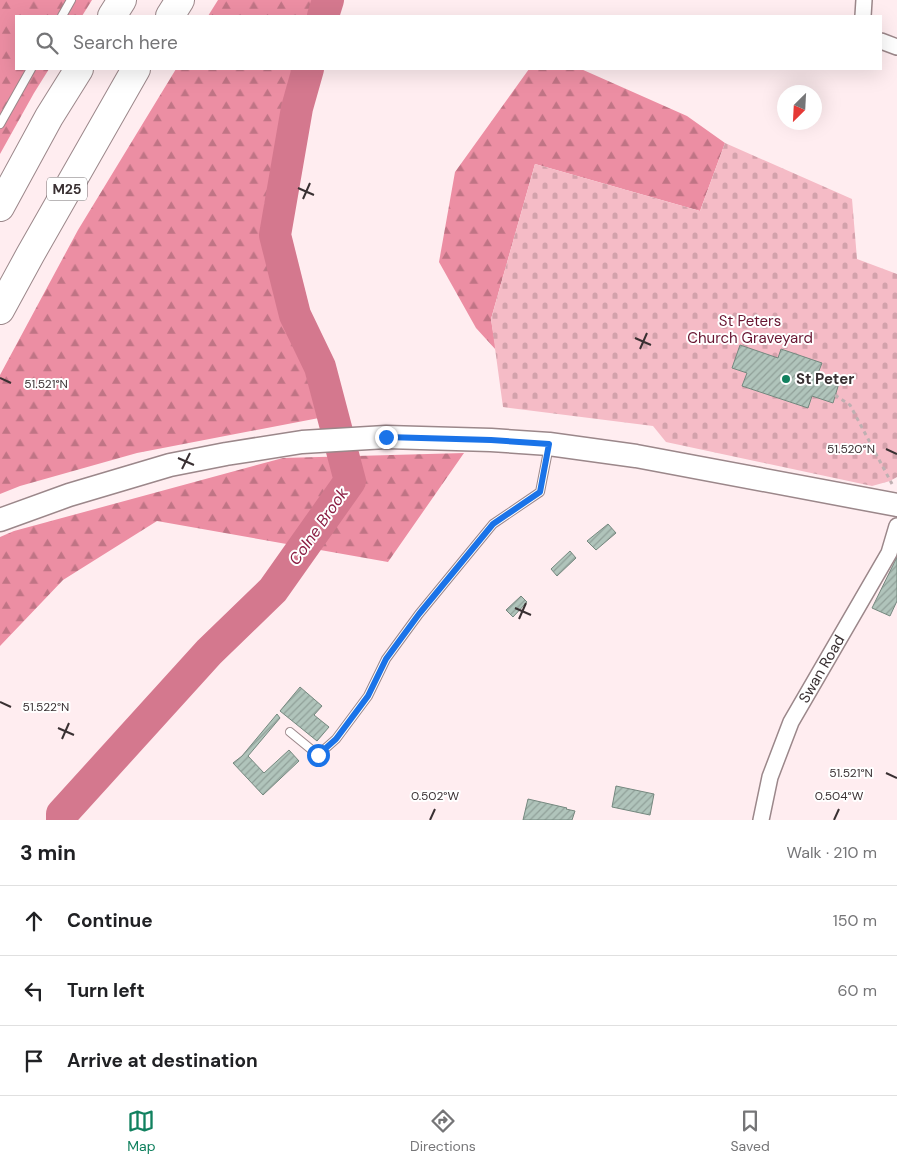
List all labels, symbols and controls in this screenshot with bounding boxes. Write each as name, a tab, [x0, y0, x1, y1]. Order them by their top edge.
search box	[15, 15, 882, 70]
icon: search	[33, 29, 61, 57]
text: Search here	[73, 30, 178, 55]
north arrow	[777, 85, 822, 130]
road number: M25	[47, 178, 87, 200]
park label: St Peters Church Graveyard	[687, 311, 813, 348]
place label: St Peter	[796, 369, 854, 389]
marker: St Peter	[780, 373, 792, 385]
text: 51.521°N	[24, 376, 68, 392]
route end	[375, 426, 398, 449]
text: 51.520°N	[827, 441, 875, 457]
water label: Colne Brook	[284, 483, 353, 569]
street label: Swan Road	[794, 631, 849, 707]
text: 51.522°N	[23, 699, 69, 715]
route start	[307, 744, 330, 767]
text: 51.521°N	[829, 765, 873, 781]
text: 0.502°W	[411, 788, 459, 804]
text: 0.504°W	[815, 788, 864, 804]
text: 3 min	[20, 839, 76, 867]
text: Walk · 210 m	[787, 842, 877, 863]
icon: ahead	[20, 907, 48, 935]
text: Continue	[67, 908, 153, 933]
text: 150 m	[833, 910, 877, 931]
icon: left	[20, 977, 48, 1005]
text: Turn left	[67, 978, 145, 1003]
text: 60 m	[837, 980, 877, 1001]
icon: arrive	[20, 1047, 48, 1075]
text: Arrive at destination	[67, 1048, 258, 1073]
tab: Map	[127, 1107, 155, 1155]
tab: Directions	[410, 1107, 476, 1155]
tab: Saved	[730, 1107, 770, 1155]

